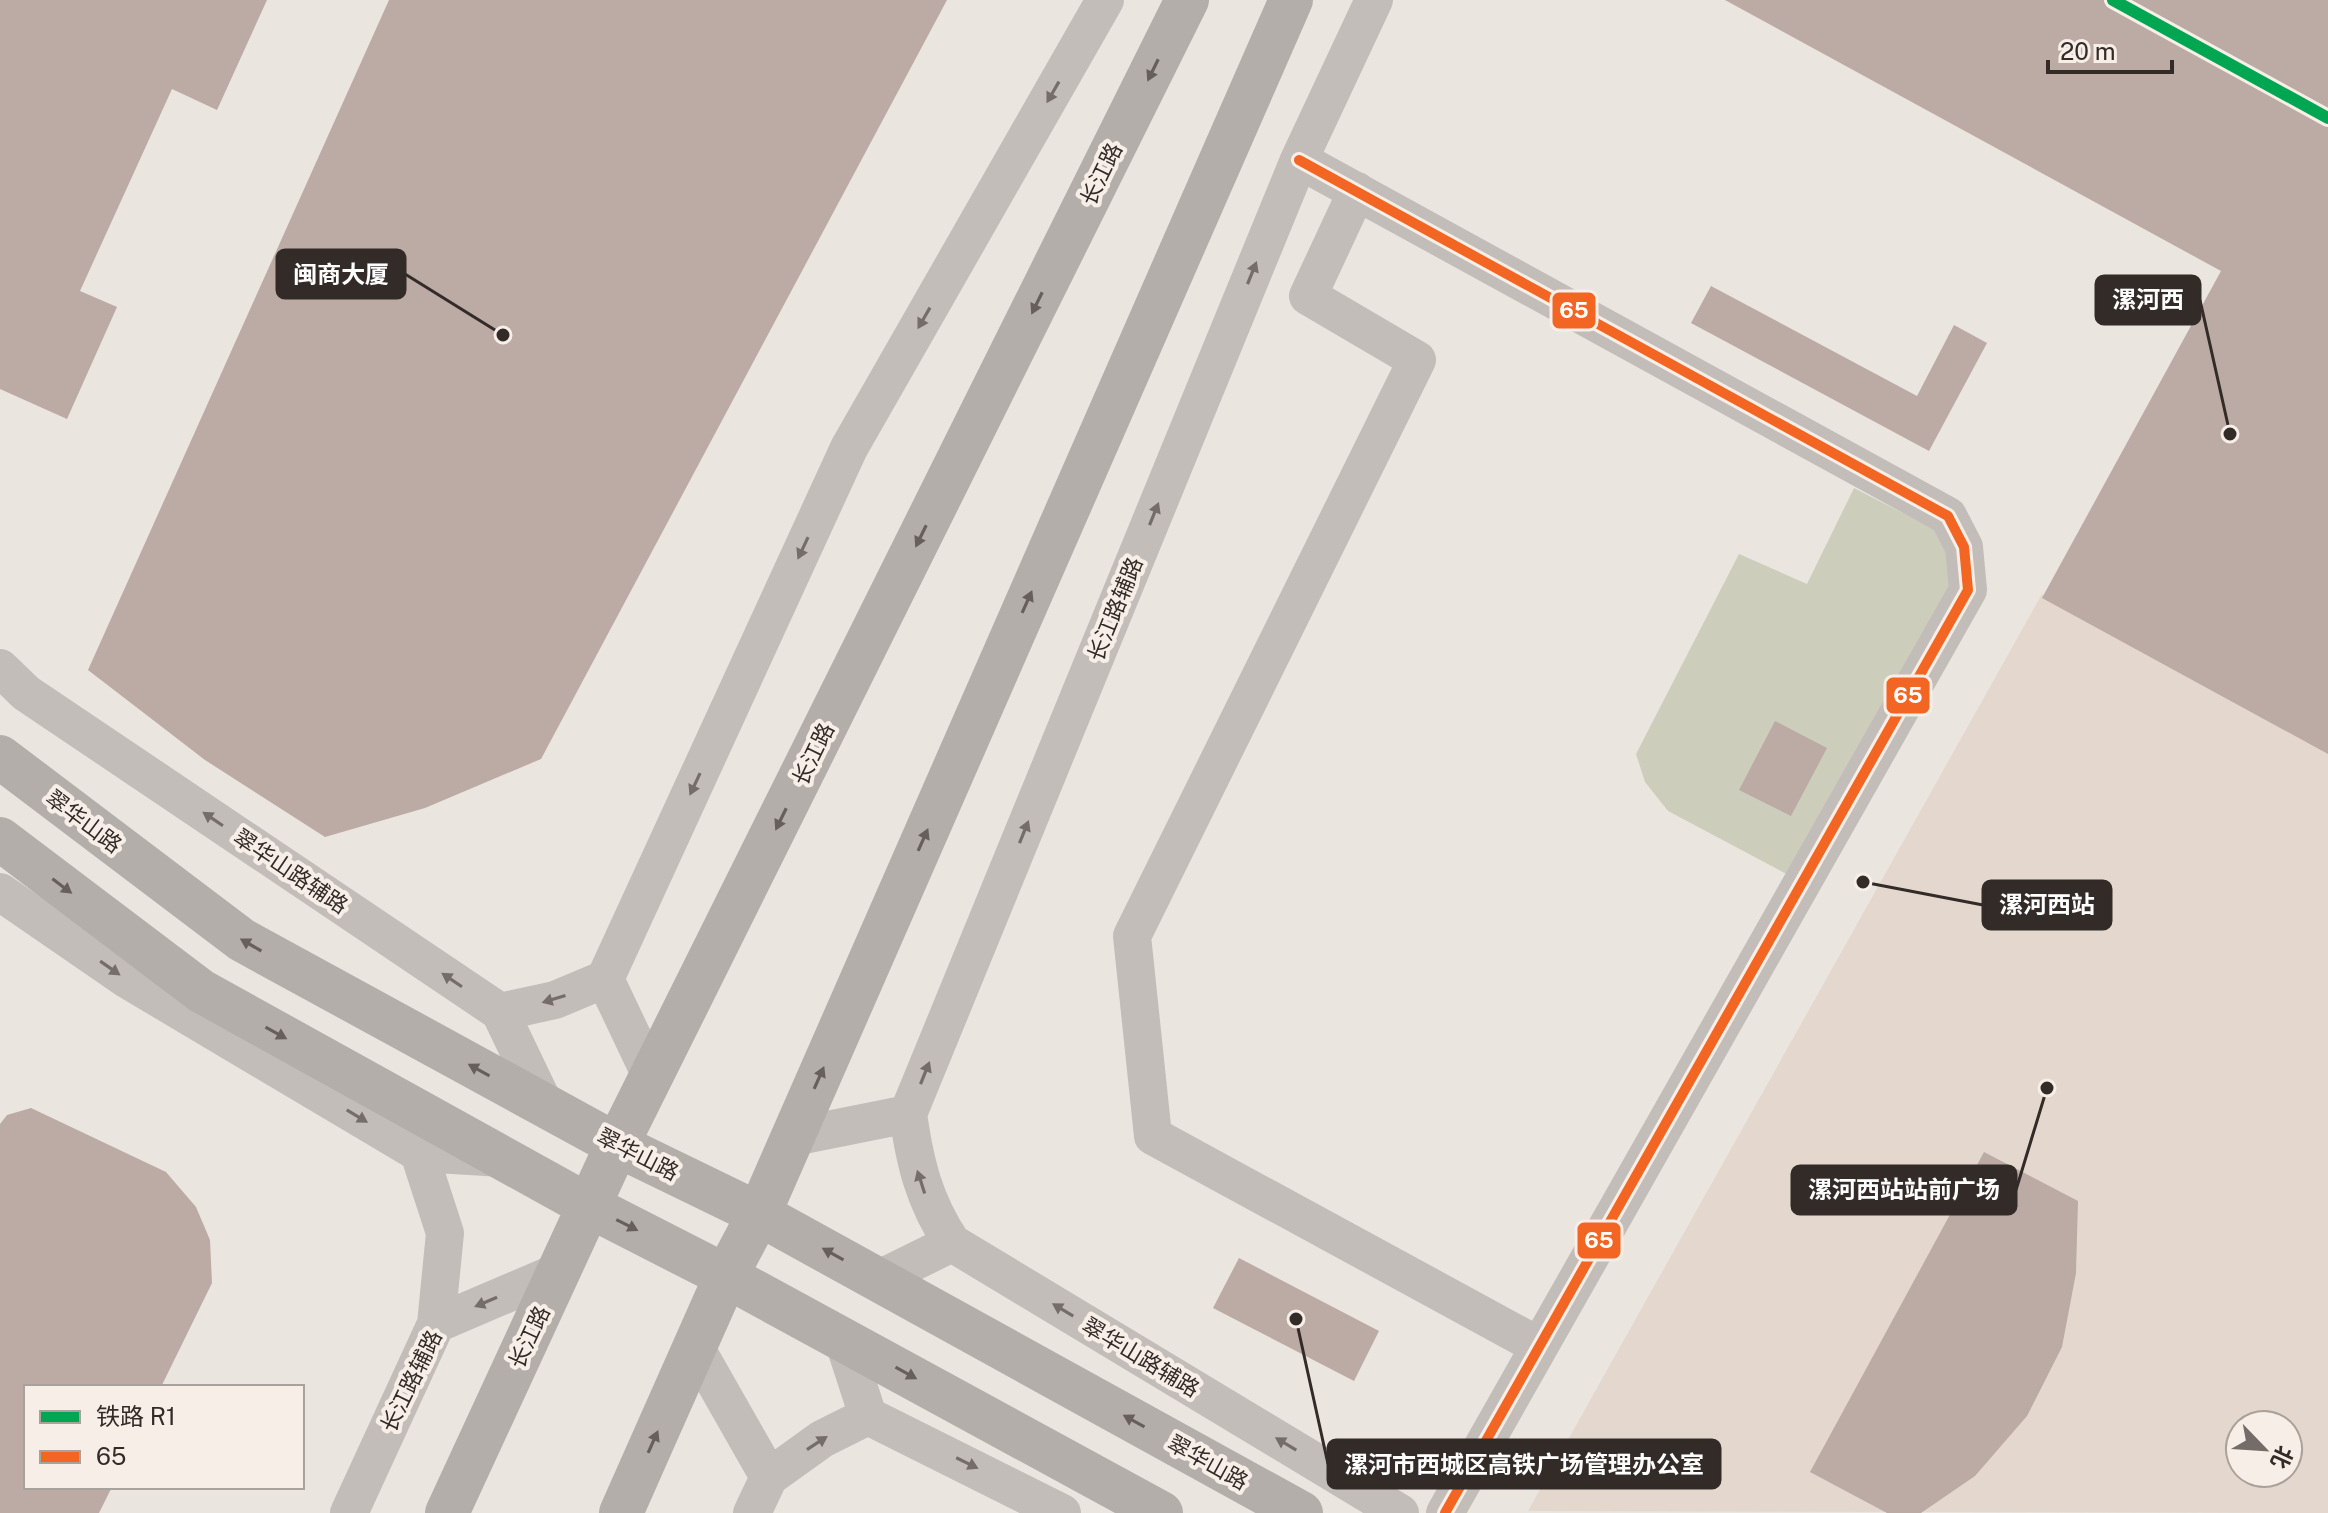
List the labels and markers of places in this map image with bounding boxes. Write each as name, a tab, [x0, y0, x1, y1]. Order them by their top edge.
callout: 闽商大厦	[277, 250, 405, 298]
callout: 漯河西	[2096, 276, 2200, 324]
callout: 漯河西站	[1983, 881, 2111, 929]
callout: 漯河西站站前广场	[1792, 1166, 2016, 1214]
callout: 漯河市西城区高铁广场管理办公室	[1328, 1440, 1720, 1488]

